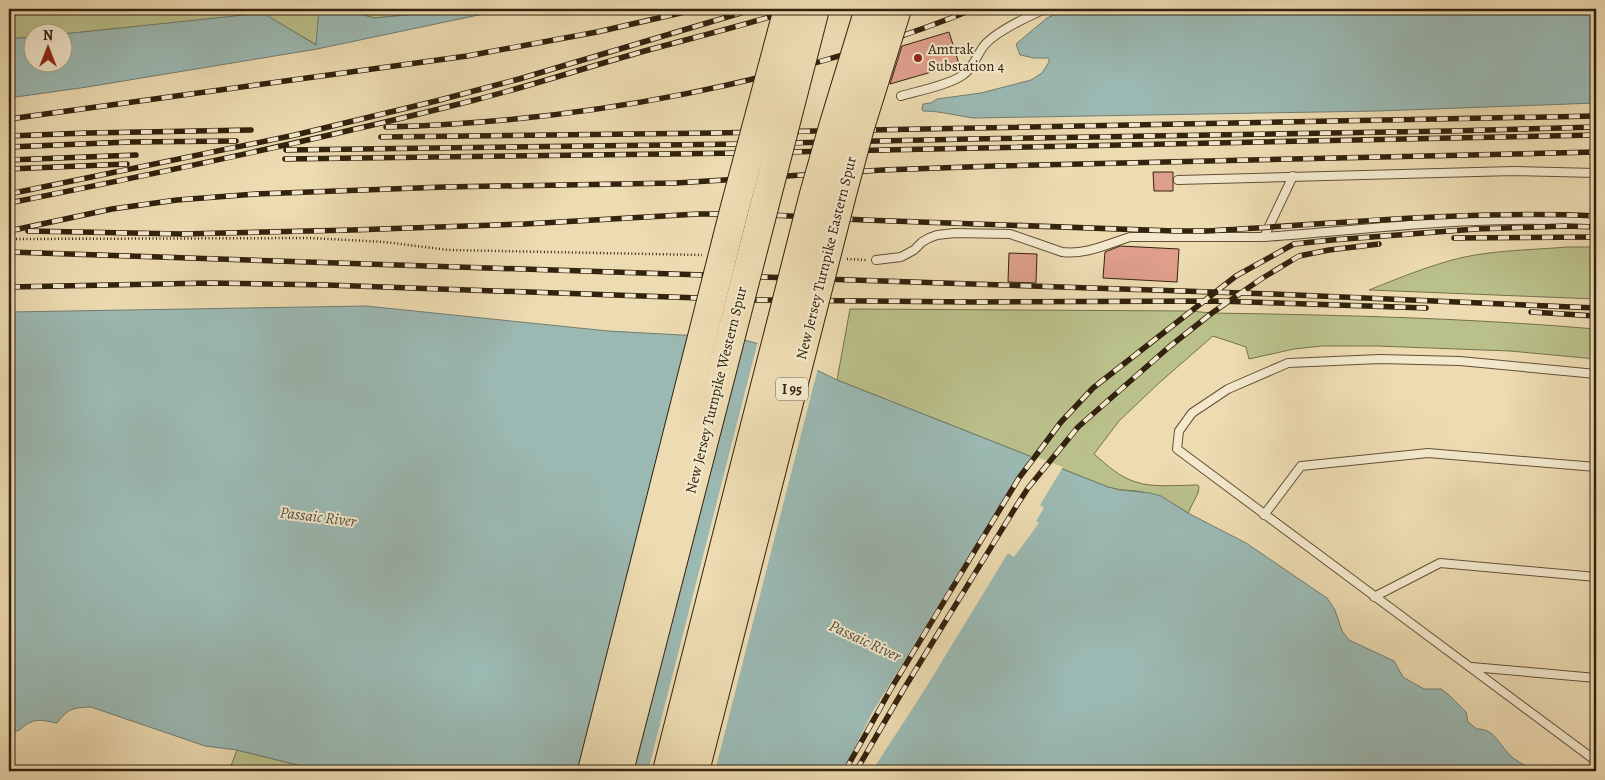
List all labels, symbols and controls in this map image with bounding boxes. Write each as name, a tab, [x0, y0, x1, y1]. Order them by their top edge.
north arrow	[22, 22, 72, 72]
text: N	[43, 26, 53, 45]
place label: Amtrak Substation 4	[927, 39, 1004, 76]
marker: Amtrak Substation 4	[912, 52, 924, 64]
street label: New Jersey Turnpike Eastern Spur	[791, 154, 861, 362]
street label: New Jersey Turnpike Western Spur	[681, 284, 751, 496]
road number: I 95	[776, 378, 808, 400]
water label: Passaic River	[278, 501, 358, 533]
water label: Passaic River	[825, 615, 905, 667]

